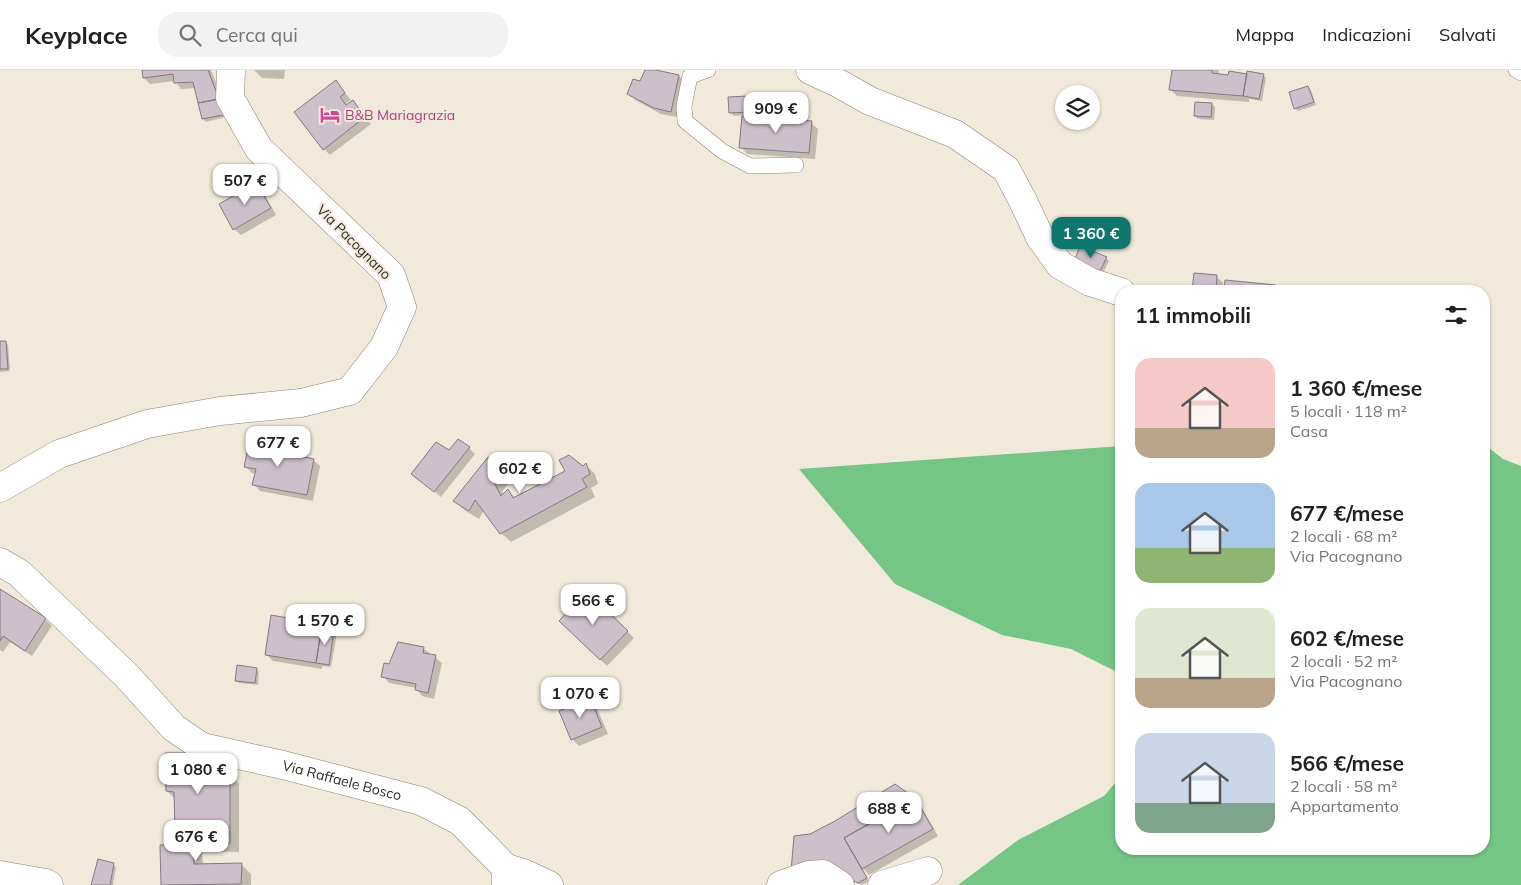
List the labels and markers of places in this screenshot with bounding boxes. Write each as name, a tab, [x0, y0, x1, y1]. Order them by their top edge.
pin: 909 €	[741, 92, 811, 134]
hotel icon: B&B Mariagrazia	[319, 104, 341, 126]
place label: B&B Mariagrazia	[345, 106, 455, 124]
pin: 507 €	[210, 164, 280, 206]
pin: 1 360 €	[1045, 216, 1137, 259]
pin: 677 €	[243, 426, 313, 468]
pin: 602 €	[485, 452, 555, 494]
pin: 566 €	[558, 584, 628, 626]
pin: 1 570 €	[279, 604, 371, 646]
pin: 1 070 €	[534, 676, 626, 719]
pin: 1 080 €	[152, 752, 244, 795]
pin: 688 €	[854, 792, 924, 834]
pin: 676 €	[161, 820, 231, 862]

